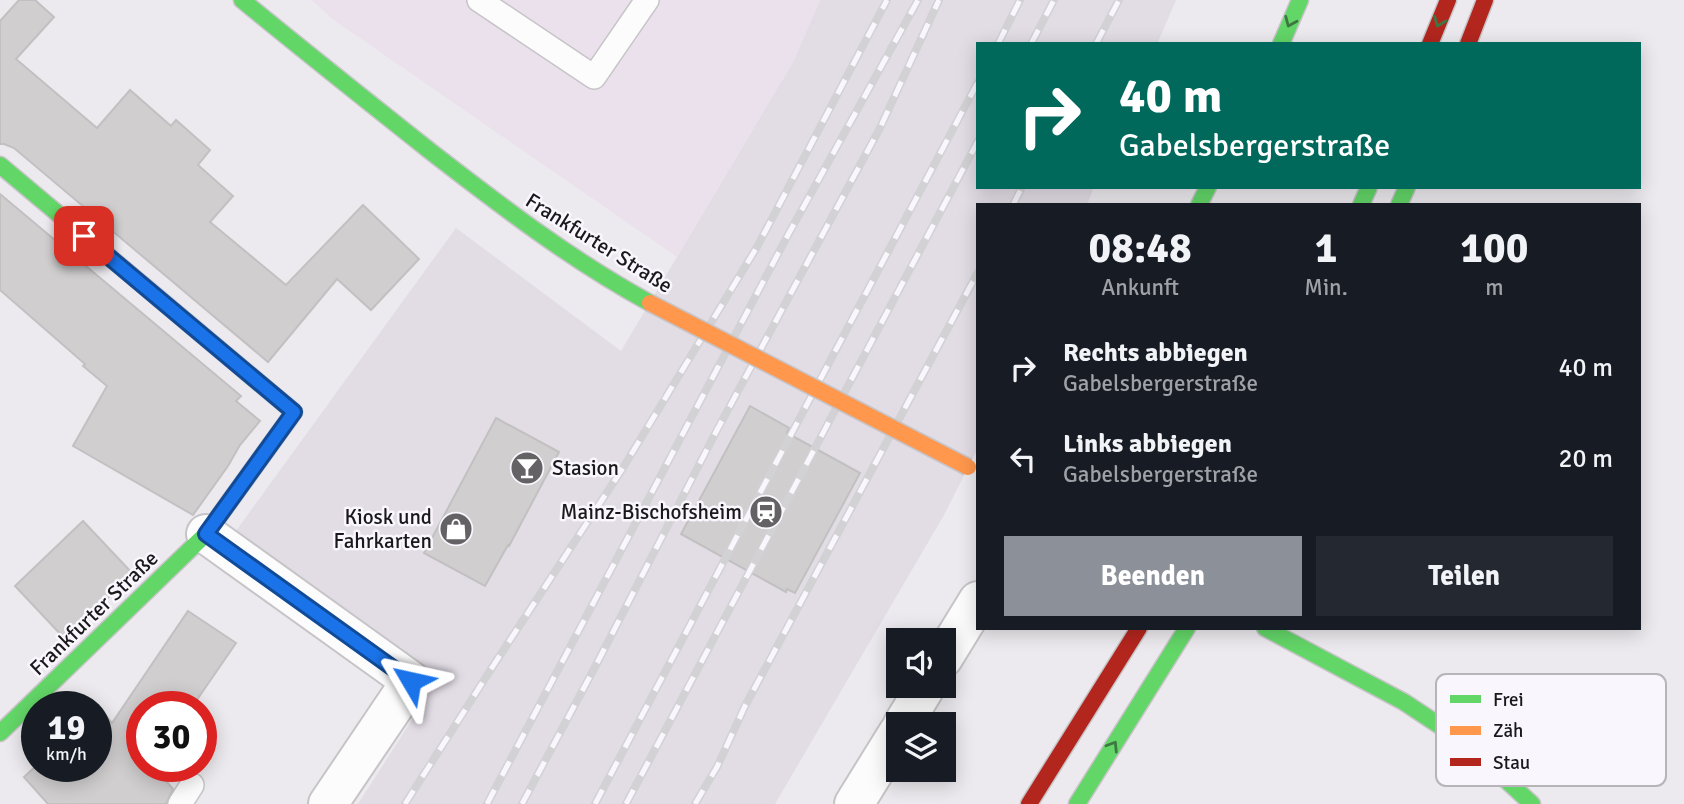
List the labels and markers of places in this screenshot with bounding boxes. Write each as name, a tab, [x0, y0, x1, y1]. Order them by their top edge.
pin	[54, 206, 114, 266]
bar icon: Stasion	[508, 449, 546, 487]
place label: Stasion	[552, 455, 619, 481]
station icon: Mainz-Bischofsheim	[747, 493, 785, 531]
place label: Mainz-Bischofsheim	[560, 499, 742, 525]
place label: Kiosk und Fahrkarten	[333, 504, 432, 554]
shop icon: Kiosk und Fahrkarten	[437, 510, 475, 548]

